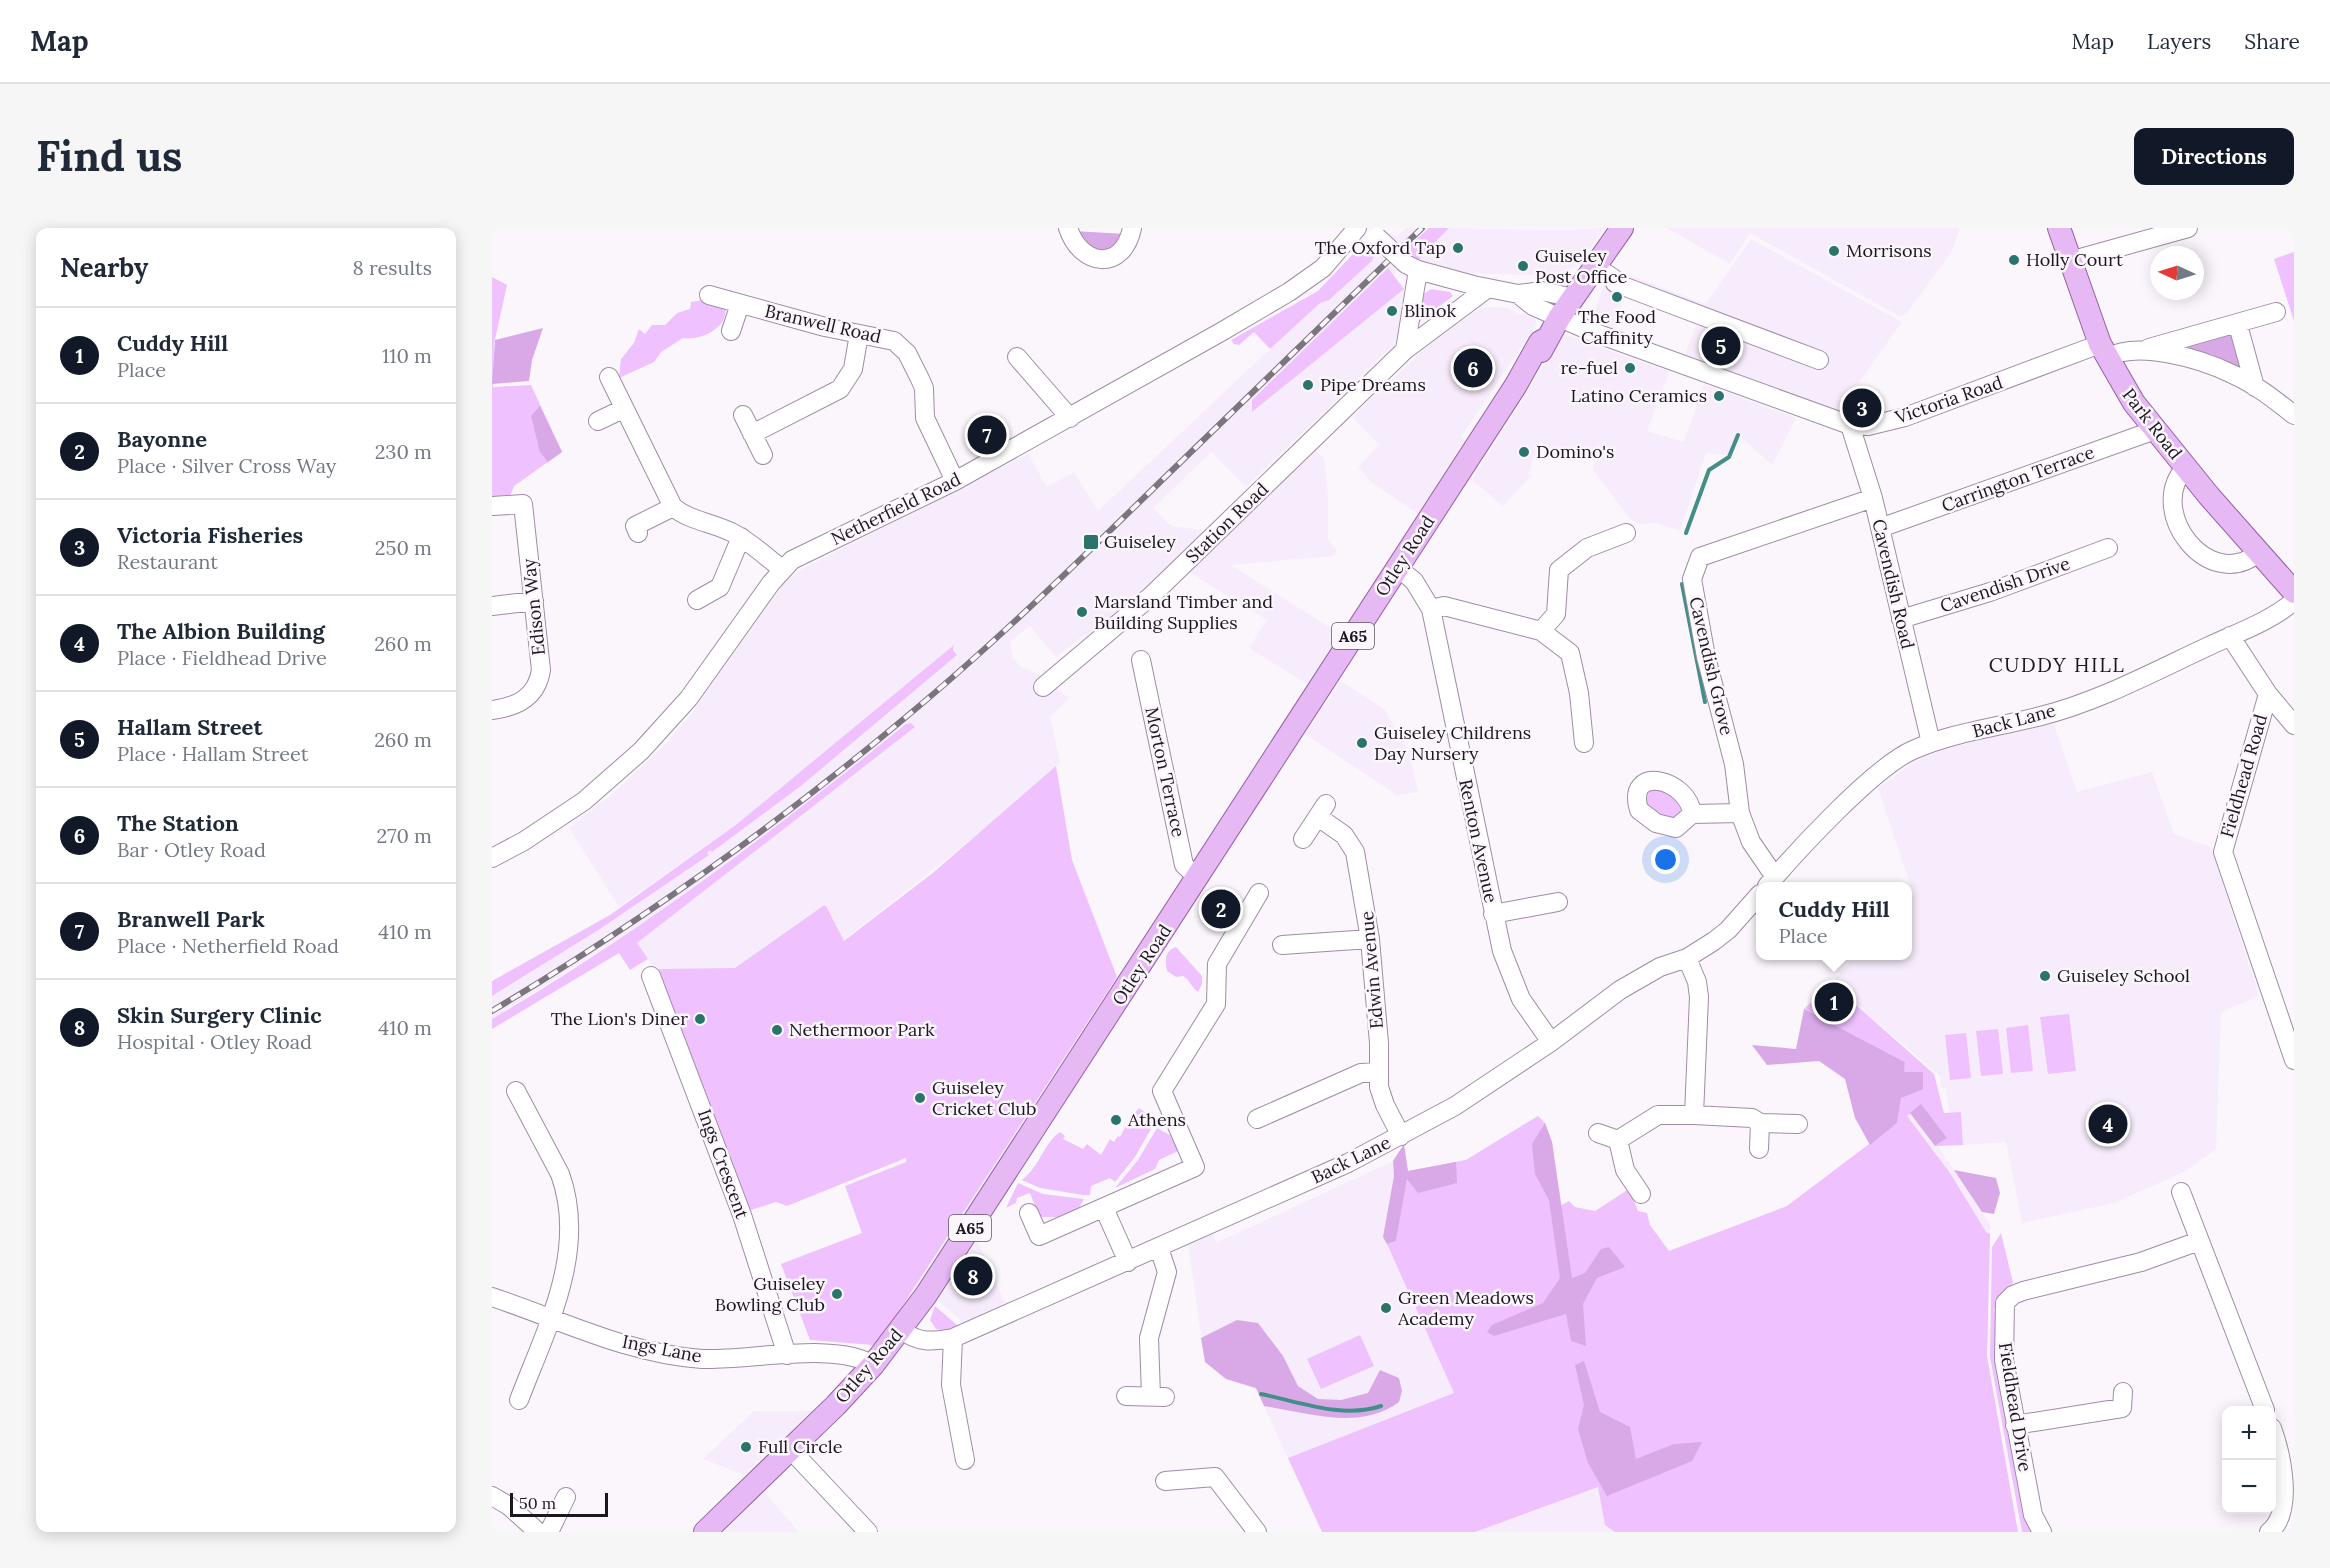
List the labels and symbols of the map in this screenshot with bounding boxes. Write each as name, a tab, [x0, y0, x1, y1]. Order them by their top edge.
place label: The Oxford Tap	[1315, 236, 1446, 259]
place label: Morrisons	[1846, 239, 1932, 262]
marker: The Oxford Tap	[1451, 241, 1465, 255]
place label: Guiseley Post Office	[1535, 244, 1628, 288]
marker: Morrisons	[1827, 244, 1841, 258]
north arrow	[2150, 246, 2204, 300]
place label: Holly Court	[2026, 248, 2123, 271]
marker: Holly Court	[2007, 253, 2021, 267]
marker: Guiseley Post Office	[1516, 259, 1530, 273]
marker: The Food Caffinity	[1610, 290, 1624, 304]
street label: Branwell Road	[763, 299, 884, 348]
place label: Blinok	[1404, 299, 1456, 322]
marker: Blinok	[1385, 304, 1399, 318]
place label: The Food Caffinity	[1578, 305, 1656, 349]
pin: 5	[1702, 324, 1740, 368]
pin: 6	[1454, 346, 1492, 390]
place label: re-fuel	[1560, 356, 1618, 379]
marker: re-fuel	[1623, 361, 1637, 375]
street label: Victoria Road	[1891, 370, 2006, 429]
place label: Pipe Dreams	[1320, 373, 1426, 396]
marker: Pipe Dreams	[1301, 378, 1315, 392]
place label: Latino Ceramics	[1570, 384, 1707, 407]
street label: Park Road	[2117, 384, 2187, 464]
pin: 3	[1842, 386, 1882, 430]
marker: Latino Ceramics	[1712, 389, 1726, 403]
pin: 7	[968, 412, 1006, 458]
place label: Domino's	[1536, 440, 1614, 463]
street label: Carrington Terrace	[1938, 440, 2098, 517]
marker: Domino's	[1517, 445, 1531, 459]
street label: Netherfield Road	[827, 467, 965, 550]
street label: Station Road	[1180, 477, 1273, 568]
street label: Otley Road	[1370, 511, 1439, 600]
street label: Cavendish Road	[1867, 517, 1920, 651]
place label: Guiseley	[1104, 530, 1176, 553]
marker: Guiseley	[1082, 533, 1100, 551]
street label: Cavendish Drive	[1937, 551, 2073, 618]
street label: Edison Way	[517, 557, 550, 657]
place label: Marsland Timber and Building Supplies	[1094, 590, 1273, 634]
street label: Cavendish Grove	[1684, 594, 1739, 738]
marker: Marsland Timber and Building Supplies	[1075, 605, 1089, 619]
road number: A65	[1332, 623, 1374, 649]
district label: CUDDY HILL	[1989, 652, 2125, 677]
street label: Back Lane	[1970, 698, 2058, 743]
street label: Morton Terrace	[1140, 705, 1191, 839]
street label: Fieldhead Road	[2215, 711, 2272, 840]
place label: Guiseley Childrens Day Nursery	[1374, 721, 1531, 765]
marker: Guiseley Childrens Day Nursery	[1355, 736, 1369, 750]
street label: Renton Avenue	[1454, 777, 1503, 905]
your location	[1651, 845, 1680, 874]
pin: 2	[1202, 886, 1240, 932]
street label: Edwin Avenue	[1355, 910, 1388, 1030]
street label: Otley Road	[1107, 920, 1176, 1009]
place label: Guiseley School	[2057, 964, 2190, 987]
marker: Guiseley School	[2038, 969, 2052, 983]
pin: 1	[1814, 980, 1854, 1024]
place label: The Lion's Diner	[551, 1007, 688, 1030]
marker: The Lion's Diner	[693, 1012, 707, 1026]
place label: Nethermoor Park	[789, 1018, 935, 1041]
marker: Nethermoor Park	[770, 1023, 784, 1037]
place label: Guiseley Cricket Club	[932, 1076, 1037, 1120]
marker: Guiseley Cricket Club	[913, 1091, 927, 1105]
pin: 4	[2088, 1102, 2128, 1146]
street label: Ings Crescent	[693, 1106, 754, 1222]
place label: Athens	[1127, 1108, 1186, 1131]
marker: Athens	[1109, 1113, 1123, 1127]
street label: Back Lane	[1307, 1130, 1394, 1189]
road number: A65	[949, 1215, 991, 1241]
pin: 8	[954, 1254, 992, 1298]
place label: Guiseley Bowling Club	[715, 1272, 825, 1316]
place label: Green Meadows Academy	[1397, 1286, 1534, 1330]
marker: Guiseley Bowling Club	[830, 1287, 844, 1301]
marker: Green Meadows Academy	[1379, 1301, 1393, 1315]
street label: Otley Road	[830, 1323, 908, 1408]
street label: Ings Lane	[620, 1330, 704, 1368]
street label: Fieldhead Drive	[1994, 1341, 2037, 1473]
place label: Full Circle	[758, 1435, 843, 1458]
marker: Full Circle	[739, 1440, 753, 1454]
scale bar	[510, 1490, 608, 1518]

